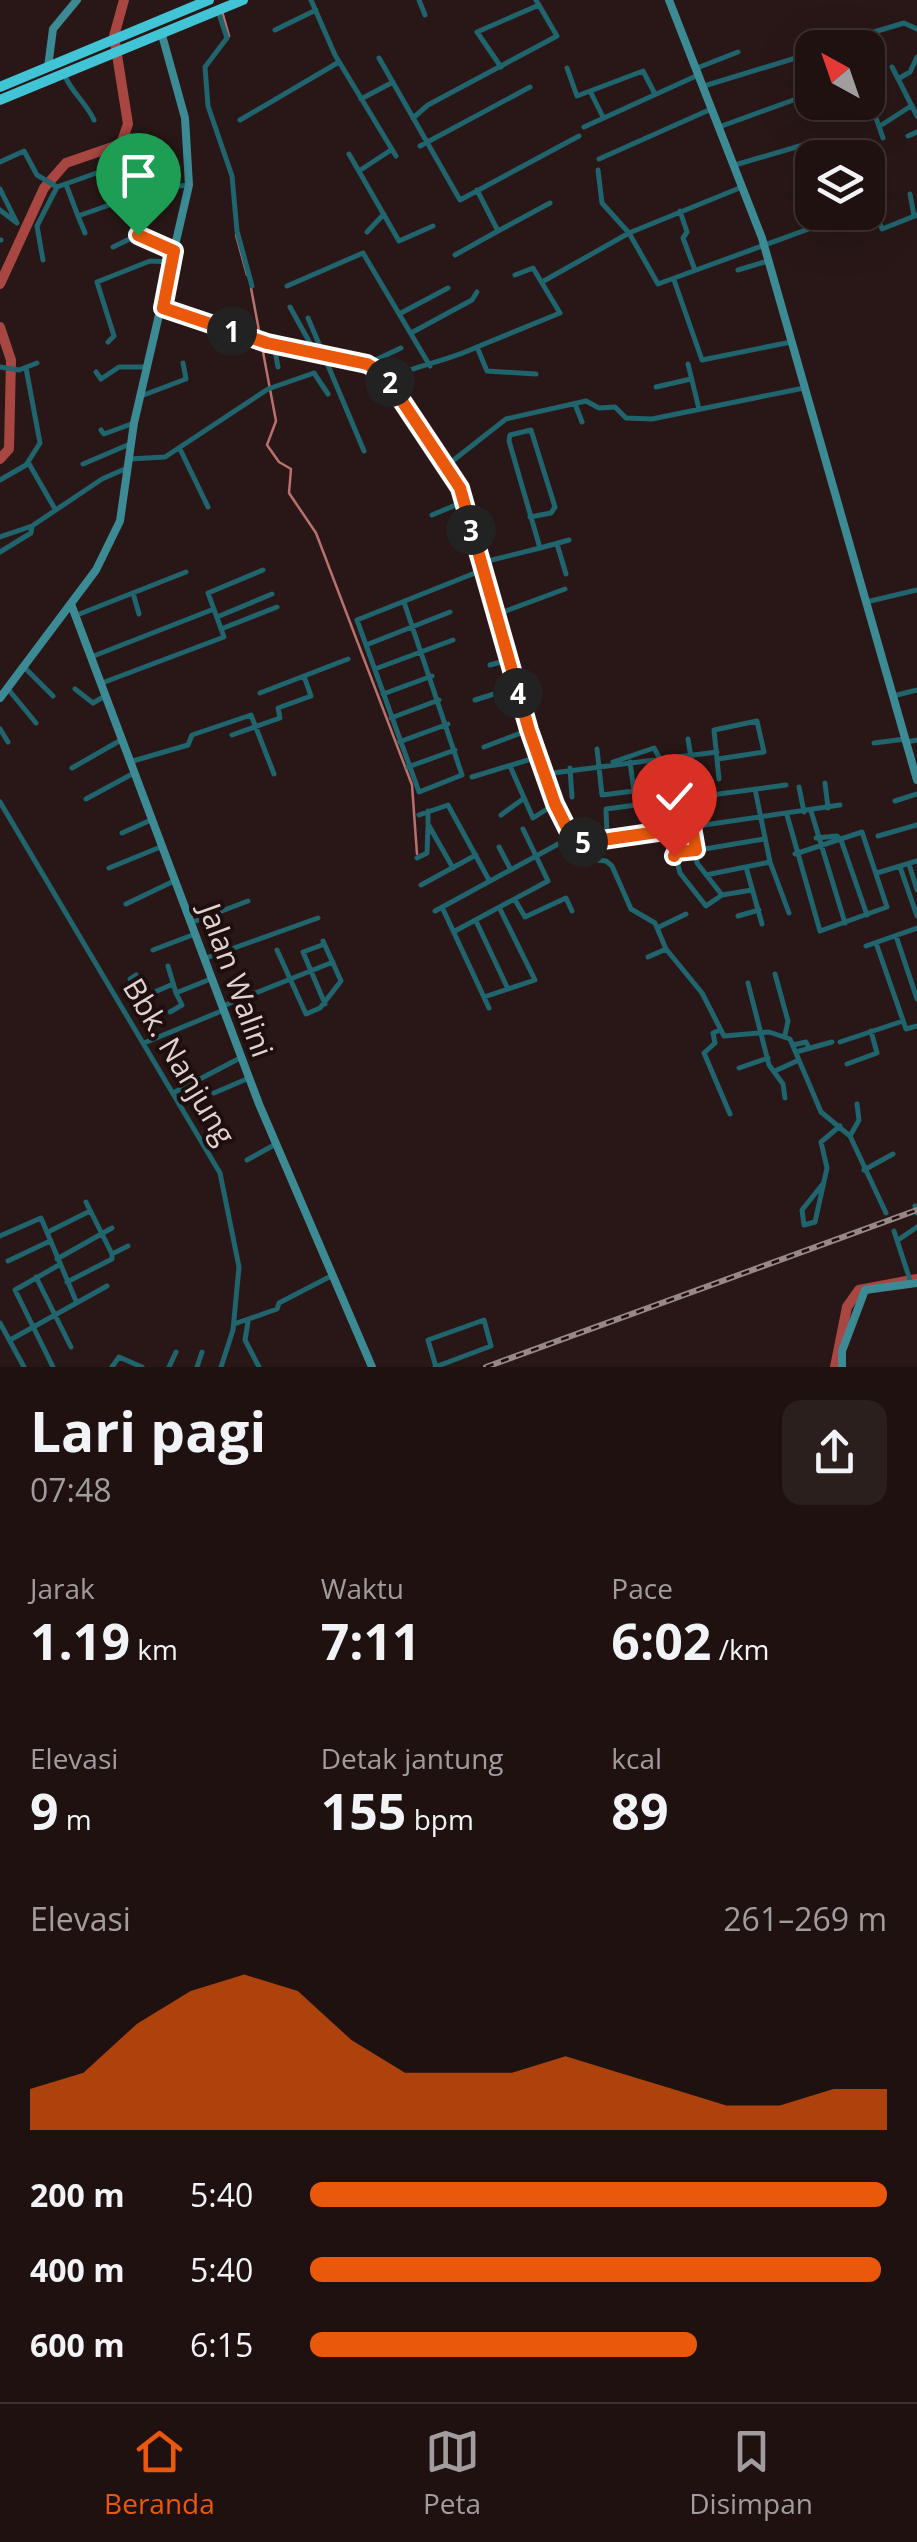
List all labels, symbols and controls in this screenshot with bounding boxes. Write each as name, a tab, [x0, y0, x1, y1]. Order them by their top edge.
north arrow	[795, 30, 885, 120]
map controls	[795, 30, 885, 230]
pin	[96, 133, 181, 236]
button: layers	[795, 140, 885, 230]
icon: arrive	[111, 148, 166, 203]
pin: 1	[207, 306, 257, 356]
text: 1	[224, 312, 240, 350]
pin: 2	[365, 357, 415, 407]
text: 2	[382, 363, 398, 401]
pin: 3	[446, 505, 496, 555]
text: 3	[463, 511, 479, 549]
pin: 4	[493, 668, 543, 718]
text: 4	[510, 674, 526, 712]
pin	[632, 754, 717, 857]
icon: check	[647, 769, 702, 824]
pin: 5	[558, 817, 608, 867]
text: 5	[575, 823, 591, 861]
street label: Jalan Walini	[189, 895, 284, 1062]
street label: Bbk. Nanjung	[114, 970, 246, 1152]
text: Lari pagi	[30, 1393, 266, 1468]
button: share	[782, 1400, 887, 1505]
text: 07:48	[30, 1468, 112, 1511]
text: Jarak	[30, 1569, 95, 1607]
text: Waktu	[321, 1569, 404, 1607]
text: Pace	[611, 1569, 673, 1607]
text: 1.19	[30, 1607, 130, 1675]
text: 7:11	[321, 1607, 421, 1675]
text: 6:02	[611, 1607, 711, 1675]
text: km	[130, 1630, 178, 1668]
text: /km	[711, 1630, 770, 1668]
text: Elevasi	[30, 1739, 118, 1777]
text: Detak jantung	[321, 1739, 504, 1777]
text: kcal	[611, 1739, 662, 1777]
text: 9	[30, 1777, 59, 1845]
text: 155	[321, 1777, 406, 1845]
text: 89	[611, 1777, 669, 1845]
text: m	[59, 1800, 92, 1838]
text: bpm	[406, 1800, 474, 1838]
text: Elevasi	[30, 1897, 131, 1940]
text: 261–269 m	[723, 1897, 887, 1940]
text: 200 m	[30, 2173, 125, 2216]
text: 5:40	[190, 2173, 253, 2216]
text: 400 m	[30, 2248, 125, 2291]
text: 5:40	[190, 2248, 253, 2291]
text: 600 m	[30, 2323, 125, 2366]
text: 6:15	[190, 2323, 253, 2366]
tab: Beranda	[104, 2424, 215, 2522]
tab: Peta	[423, 2424, 481, 2522]
tab: Disimpan	[689, 2424, 813, 2522]

